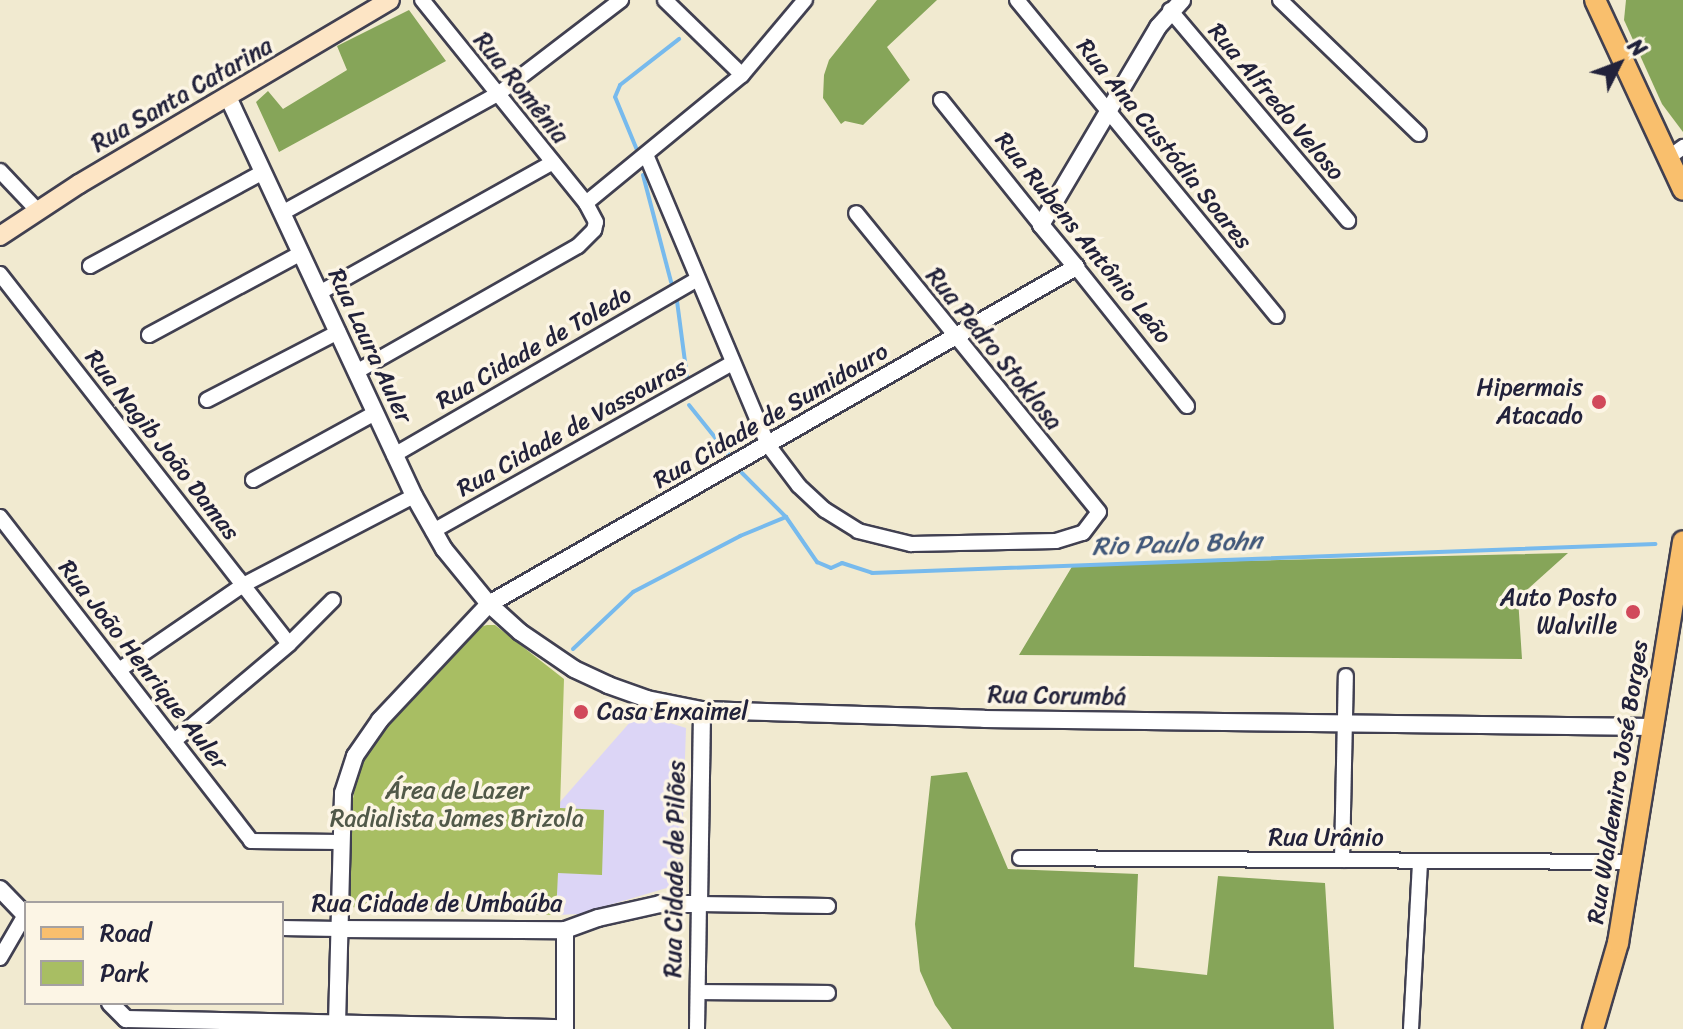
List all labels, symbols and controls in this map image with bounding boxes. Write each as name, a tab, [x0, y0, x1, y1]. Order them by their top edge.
street label: Rua Alfredo Veloso	[1201, 17, 1351, 187]
north arrow	[1579, 24, 1659, 104]
street label: Rua Romênia	[467, 27, 575, 149]
text: N	[1618, 29, 1657, 66]
street label: Rua Santa Catarina	[86, 31, 278, 159]
street label: Rua Ana Custódia Soares	[1070, 33, 1258, 255]
street label: Rua Rubens Antônio Leão	[988, 126, 1178, 350]
street label: Rua Pedro Stoklosa	[918, 260, 1070, 438]
street label: Rua Laura Auler	[322, 264, 418, 428]
street label: Rua Cidade de Toledo	[431, 280, 637, 416]
street label: Rua Cidade de Sumidouro	[649, 337, 893, 495]
street label: Rua Nagib João Damas	[79, 344, 245, 546]
street label: Rua Cidade de Vassouras	[452, 353, 692, 503]
place label: Hipermais Atacado	[1476, 374, 1583, 430]
marker: Hipermais Atacado	[1590, 393, 1608, 411]
water label: Rio Paulo Bohn	[1092, 525, 1262, 563]
street label: Rua João Henrique Auler	[52, 554, 234, 776]
place label: Auto Posto Walville	[1499, 584, 1617, 640]
marker: Auto Posto Walville	[1624, 603, 1642, 621]
street label: Rua Waldemiro José Borges	[1581, 639, 1655, 925]
street label: Rua Corumbá	[987, 680, 1127, 712]
place label: Casa Enxaimel	[597, 698, 747, 726]
marker: Casa Enxaimel	[572, 703, 590, 721]
street label: Rua Cidade de Pilões	[659, 760, 691, 978]
park label: Área de Lazer Radialista James Brizola	[329, 777, 585, 833]
street label: Rua Urânio	[1268, 824, 1384, 852]
street label: Rua Cidade de Umbaúba	[312, 890, 562, 918]
legend	[24, 901, 284, 1005]
text: Road	[100, 912, 151, 954]
text: Park	[100, 952, 149, 994]

